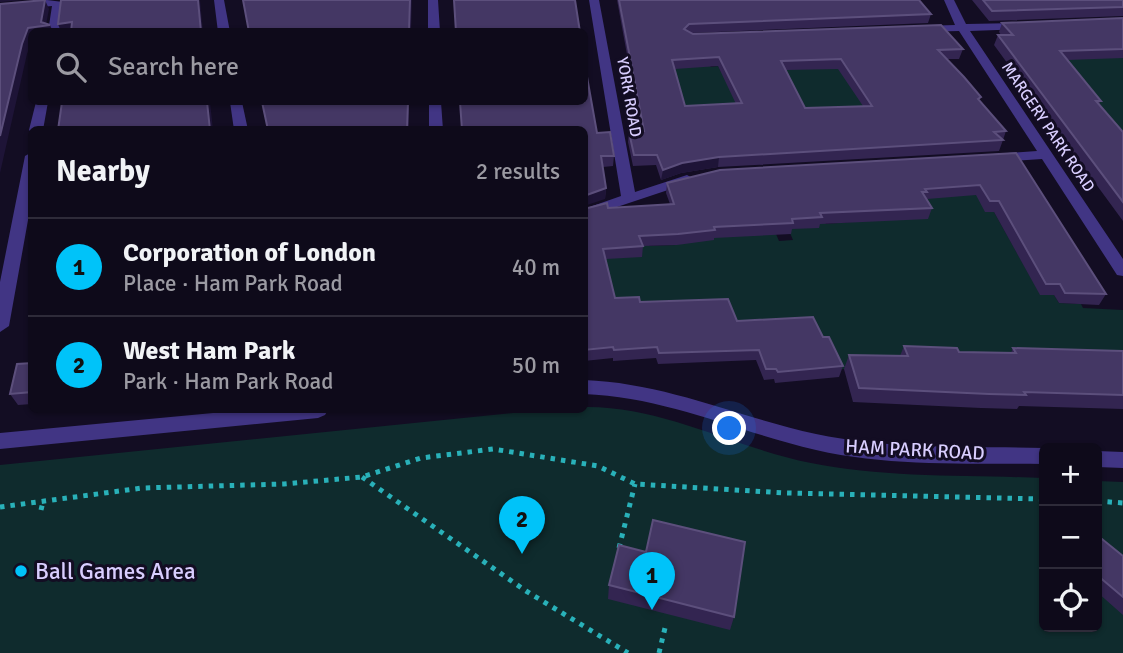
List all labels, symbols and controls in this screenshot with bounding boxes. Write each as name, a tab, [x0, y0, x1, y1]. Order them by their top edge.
search box	[28, 28, 588, 105]
icon: search	[52, 48, 90, 86]
text: Search here	[108, 51, 239, 83]
street label: YORK ROAD	[612, 55, 646, 139]
street label: MARGERY PARK ROAD	[997, 58, 1099, 196]
text: Nearby	[56, 153, 150, 190]
text: 2 results	[476, 157, 560, 186]
text: Corporation of London	[123, 237, 376, 269]
text: 1	[73, 253, 85, 282]
text: 40 m	[512, 253, 560, 282]
text: Place · Ham Park Road	[123, 269, 343, 298]
text: West Ham Park	[123, 335, 295, 367]
text: 2	[73, 351, 85, 380]
text: 50 m	[512, 351, 560, 380]
text: Park · Ham Park Road	[123, 367, 333, 396]
your location	[712, 411, 746, 445]
street label: HAM PARK ROAD	[845, 434, 985, 466]
map controls	[1039, 443, 1102, 632]
button: +	[1039, 443, 1102, 506]
pin: 2	[499, 496, 545, 554]
button: −	[1039, 506, 1102, 569]
pin: 1	[629, 552, 675, 610]
place label: Ball Games Area	[35, 557, 196, 586]
marker: Ball Games Area	[13, 563, 29, 579]
button: locate	[1039, 569, 1102, 632]

